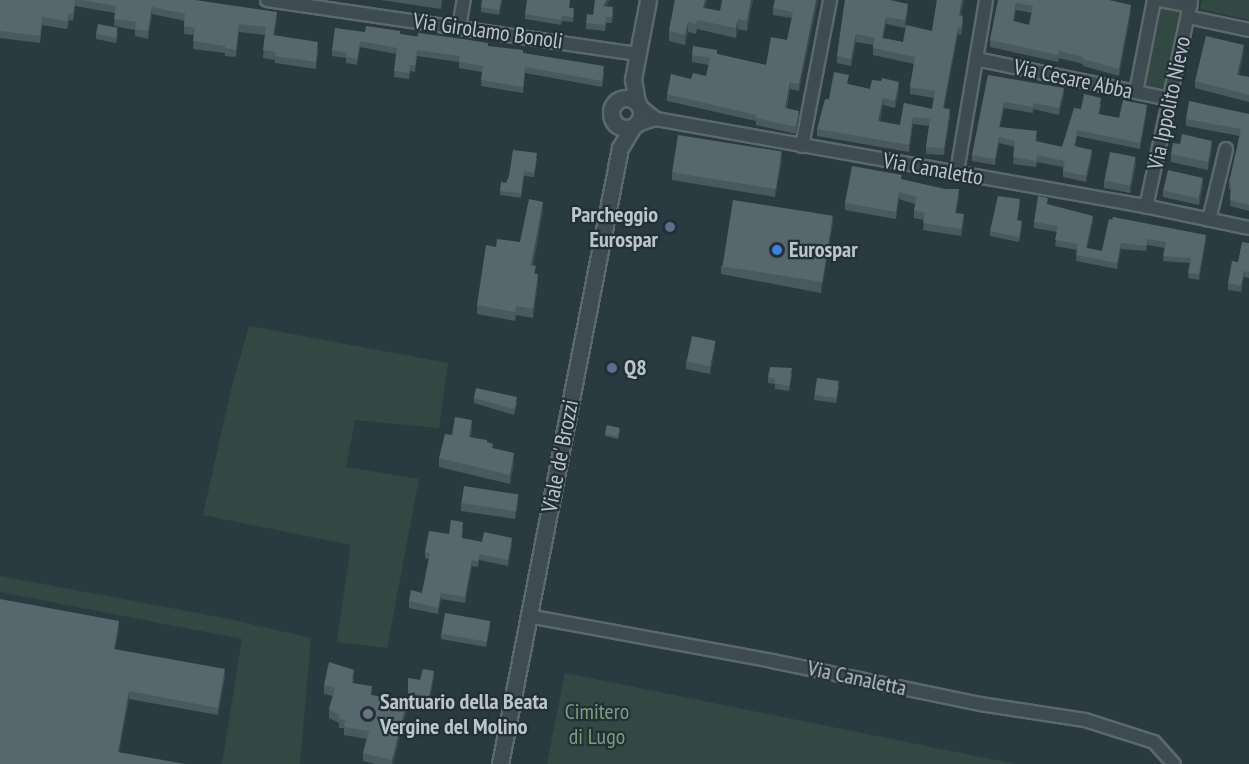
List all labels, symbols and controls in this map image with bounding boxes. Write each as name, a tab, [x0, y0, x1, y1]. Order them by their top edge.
street label: Via Girolamo Bonoli	[411, 7, 565, 55]
street label: Via Ippolito Nievo	[1142, 34, 1196, 172]
street label: Via Cesare Abba	[1011, 53, 1135, 105]
street label: Via Canaletto	[881, 147, 985, 191]
place label: Parcheggio Eurospar	[571, 201, 658, 252]
marker: Parcheggio Eurospar	[663, 220, 677, 234]
place label: Eurospar	[789, 237, 858, 263]
marker: Eurospar	[770, 243, 784, 257]
place label: Q8	[624, 355, 647, 381]
marker: Q8	[605, 361, 619, 375]
street label: Viale de' Brozzi	[536, 397, 584, 515]
street label: Via Canaletta	[805, 655, 909, 701]
place label: Santuario della Beata Vergine del Molino	[380, 688, 548, 740]
park label: Cimitero di Lugo	[565, 698, 629, 750]
marker: Santuario della Beata Vergine del Molino	[361, 707, 375, 721]

